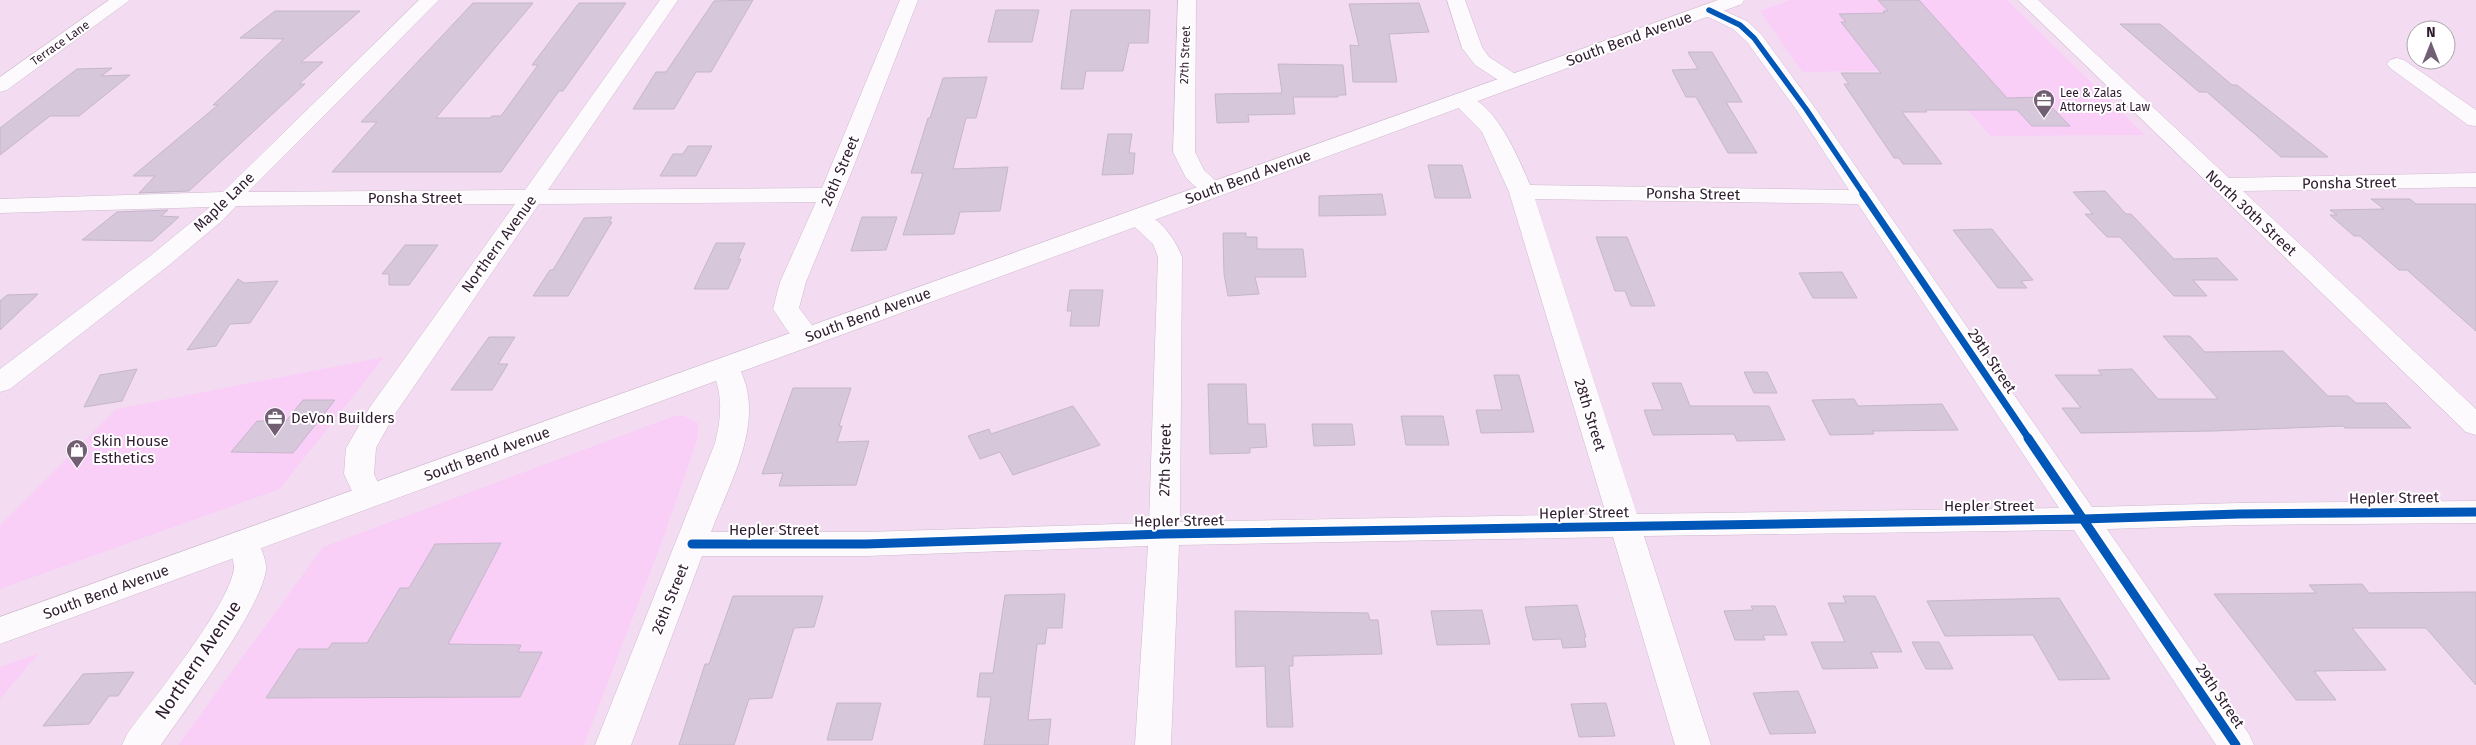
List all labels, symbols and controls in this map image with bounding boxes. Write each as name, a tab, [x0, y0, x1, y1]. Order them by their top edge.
street label: South Bend Avenue	[1564, 8, 1694, 70]
street label: Terrace Lane	[28, 18, 92, 68]
north arrow	[2406, 20, 2456, 70]
text: N	[2426, 24, 2436, 41]
street label: 27th Street	[1177, 25, 1193, 84]
place label: Lee & Zalas Attorneys at Law	[2060, 86, 2150, 114]
office icon: Lee & Zalas Attorneys at Law	[2032, 88, 2056, 119]
street label: 26th Street	[817, 133, 863, 209]
street label: South Bend Avenue	[1183, 146, 1313, 208]
street label: North 30th Street	[2202, 166, 2301, 260]
street label: Maple Lane	[190, 169, 258, 235]
street label: Ponsha Street	[2302, 173, 2397, 193]
street label: Ponsha Street	[1646, 184, 1741, 204]
street label: Ponsha Street	[368, 189, 463, 207]
street label: Northern Avenue	[458, 192, 540, 296]
street label: South Bend Avenue	[803, 284, 933, 346]
street label: 29th Street	[1964, 325, 2020, 397]
street label: 28th Street	[1570, 377, 1610, 454]
office icon: DeVon Builders	[263, 406, 287, 437]
place label: DeVon Builders	[291, 409, 394, 427]
street label: South Bend Avenue	[422, 423, 552, 485]
street label: 27th Street	[1155, 423, 1175, 497]
place label: Skin House Esthetics	[93, 432, 169, 467]
shop icon: Skin House Esthetics	[65, 438, 89, 469]
street label: Hepler Street	[2349, 488, 2440, 508]
street label: Hepler Street	[1944, 497, 2035, 515]
street label: Hepler Street	[1539, 503, 1630, 523]
street label: Hepler Street	[1134, 511, 1225, 531]
street label: Hepler Street	[729, 521, 820, 539]
street label: South Bend Avenue	[41, 561, 171, 623]
street label: 26th Street	[648, 561, 692, 637]
street label: Northern Avenue	[150, 596, 246, 724]
street label: 29th Street	[2192, 660, 2248, 732]

